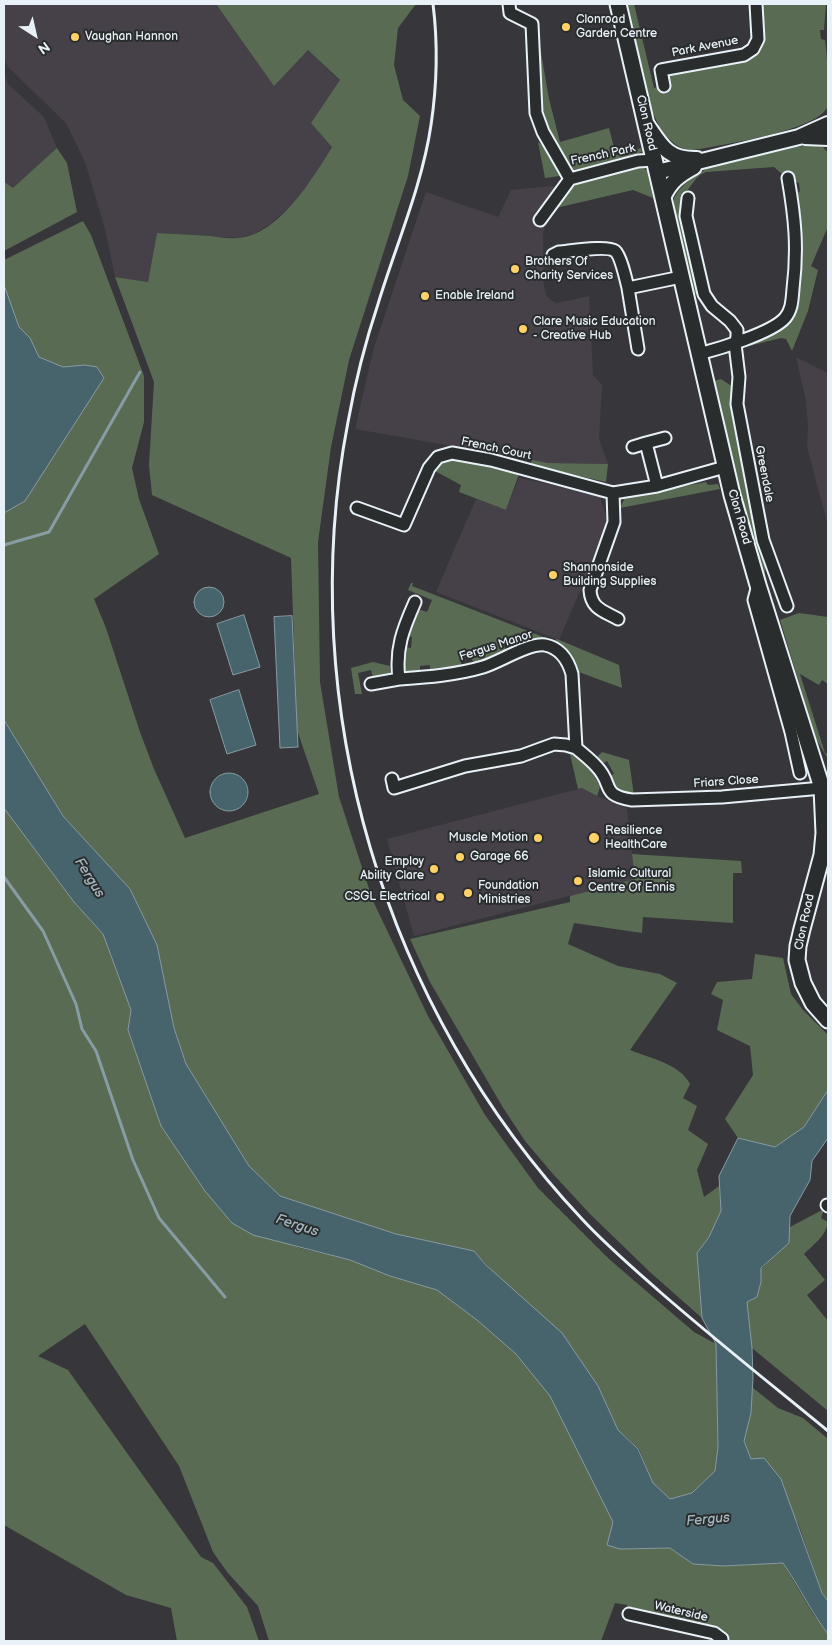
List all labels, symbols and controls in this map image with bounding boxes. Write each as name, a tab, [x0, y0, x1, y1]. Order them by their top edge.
north arrow	[10, 10, 60, 60]
place label: Clonroad Garden Centre	[576, 13, 657, 41]
marker: Clonroad Garden Centre	[560, 21, 572, 33]
place label: Vaughan Hannon	[85, 30, 178, 44]
marker: Vaughan Hannon	[69, 31, 81, 43]
street label: Park Avenue	[670, 33, 740, 61]
text: N	[35, 38, 53, 58]
street label: Clon Road	[633, 94, 659, 152]
street label: French Park	[569, 141, 637, 169]
place label: Brothers Of Charity Services	[525, 255, 613, 283]
marker: Brothers Of Charity Services	[509, 263, 521, 275]
place label: Enable Ireland	[435, 289, 514, 303]
marker: Enable Ireland	[419, 290, 431, 302]
place label: Clare Music Education - Creative Hub	[533, 315, 655, 343]
marker: Clare Music Education - Creative Hub	[517, 323, 529, 335]
street label: French Court	[460, 435, 532, 463]
street label: Greendale	[751, 444, 777, 504]
street label: Clon Road	[724, 488, 754, 546]
place label: Shannonside Building Supplies	[563, 561, 656, 589]
marker: Shannonside Building Supplies	[547, 569, 559, 581]
street label: Fergus Manor	[458, 627, 534, 665]
street label: Friars Close	[693, 773, 759, 791]
place label: Resilience HealthCare	[605, 824, 667, 852]
place label: Muscle Motion	[449, 831, 528, 845]
marker: Resilience HealthCare	[587, 831, 601, 845]
marker: Muscle Motion	[532, 832, 544, 844]
place label: Garage 66	[470, 850, 529, 864]
marker: Garage 66	[454, 851, 466, 863]
water label: Fergus	[70, 855, 108, 901]
place label: Employ Ability Clare	[360, 855, 424, 883]
marker: Employ Ability Clare	[428, 863, 440, 875]
place label: Islamic Cultural Centre Of Ennis	[588, 867, 675, 895]
marker: Islamic Cultural Centre Of Ennis	[572, 875, 584, 887]
place label: Foundation Ministries	[478, 879, 539, 907]
marker: Foundation Ministries	[462, 887, 474, 899]
place label: CSGL Electrical	[344, 890, 430, 904]
marker: CSGL Electrical	[434, 891, 446, 903]
street label: Clon Road	[792, 893, 818, 951]
water label: Fergus	[274, 1211, 320, 1241]
water label: Fergus	[685, 1510, 731, 1530]
street label: Waterside	[653, 1599, 709, 1625]

